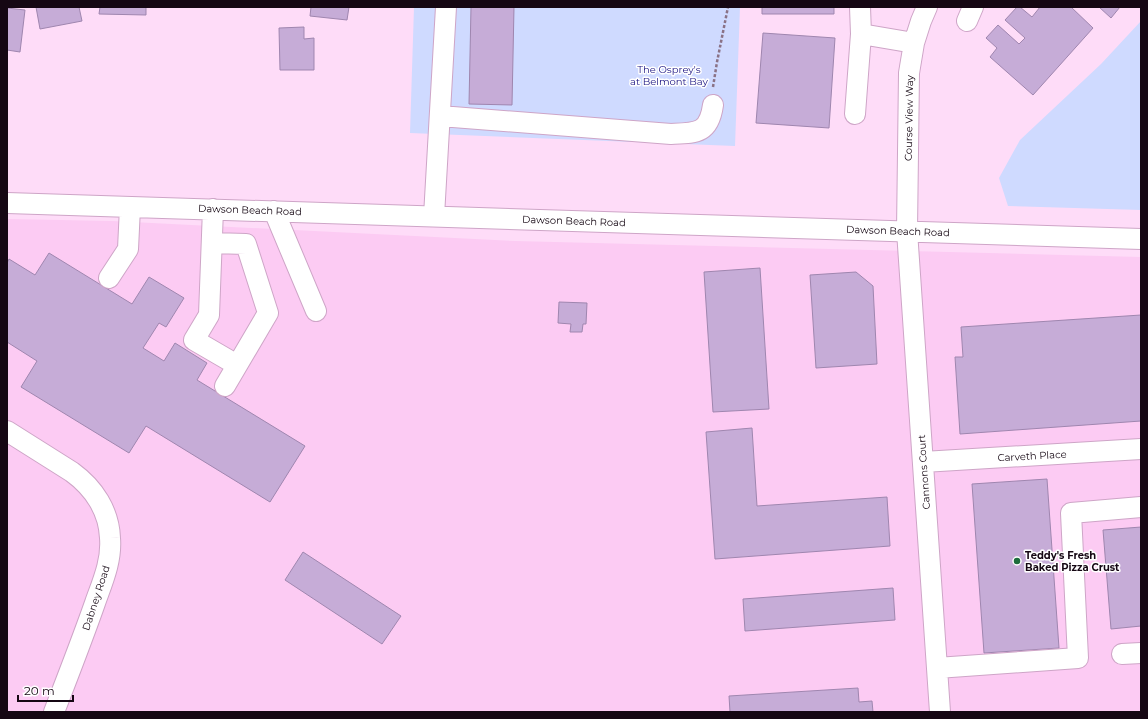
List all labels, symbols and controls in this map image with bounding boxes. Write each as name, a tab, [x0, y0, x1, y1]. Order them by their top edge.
park label: The Osprey's at Belmont Bay	[630, 63, 708, 88]
street label: Course View Way	[902, 74, 916, 161]
street label: Dawson Beach Road	[198, 202, 302, 218]
street label: Dawson Beach Road	[522, 213, 626, 229]
street label: Dawson Beach Road	[846, 223, 950, 239]
street label: Cannons Court	[915, 434, 933, 510]
street label: Carveth Place	[997, 448, 1067, 464]
place label: Teddy's Fresh Baked Pizza Crust	[1025, 549, 1120, 574]
marker: Teddy's Fresh Baked Pizza Crust	[1012, 556, 1022, 566]
street label: Dabney Road	[79, 564, 113, 632]
scale bar	[18, 677, 73, 703]
text: 20 m	[24, 683, 55, 698]

